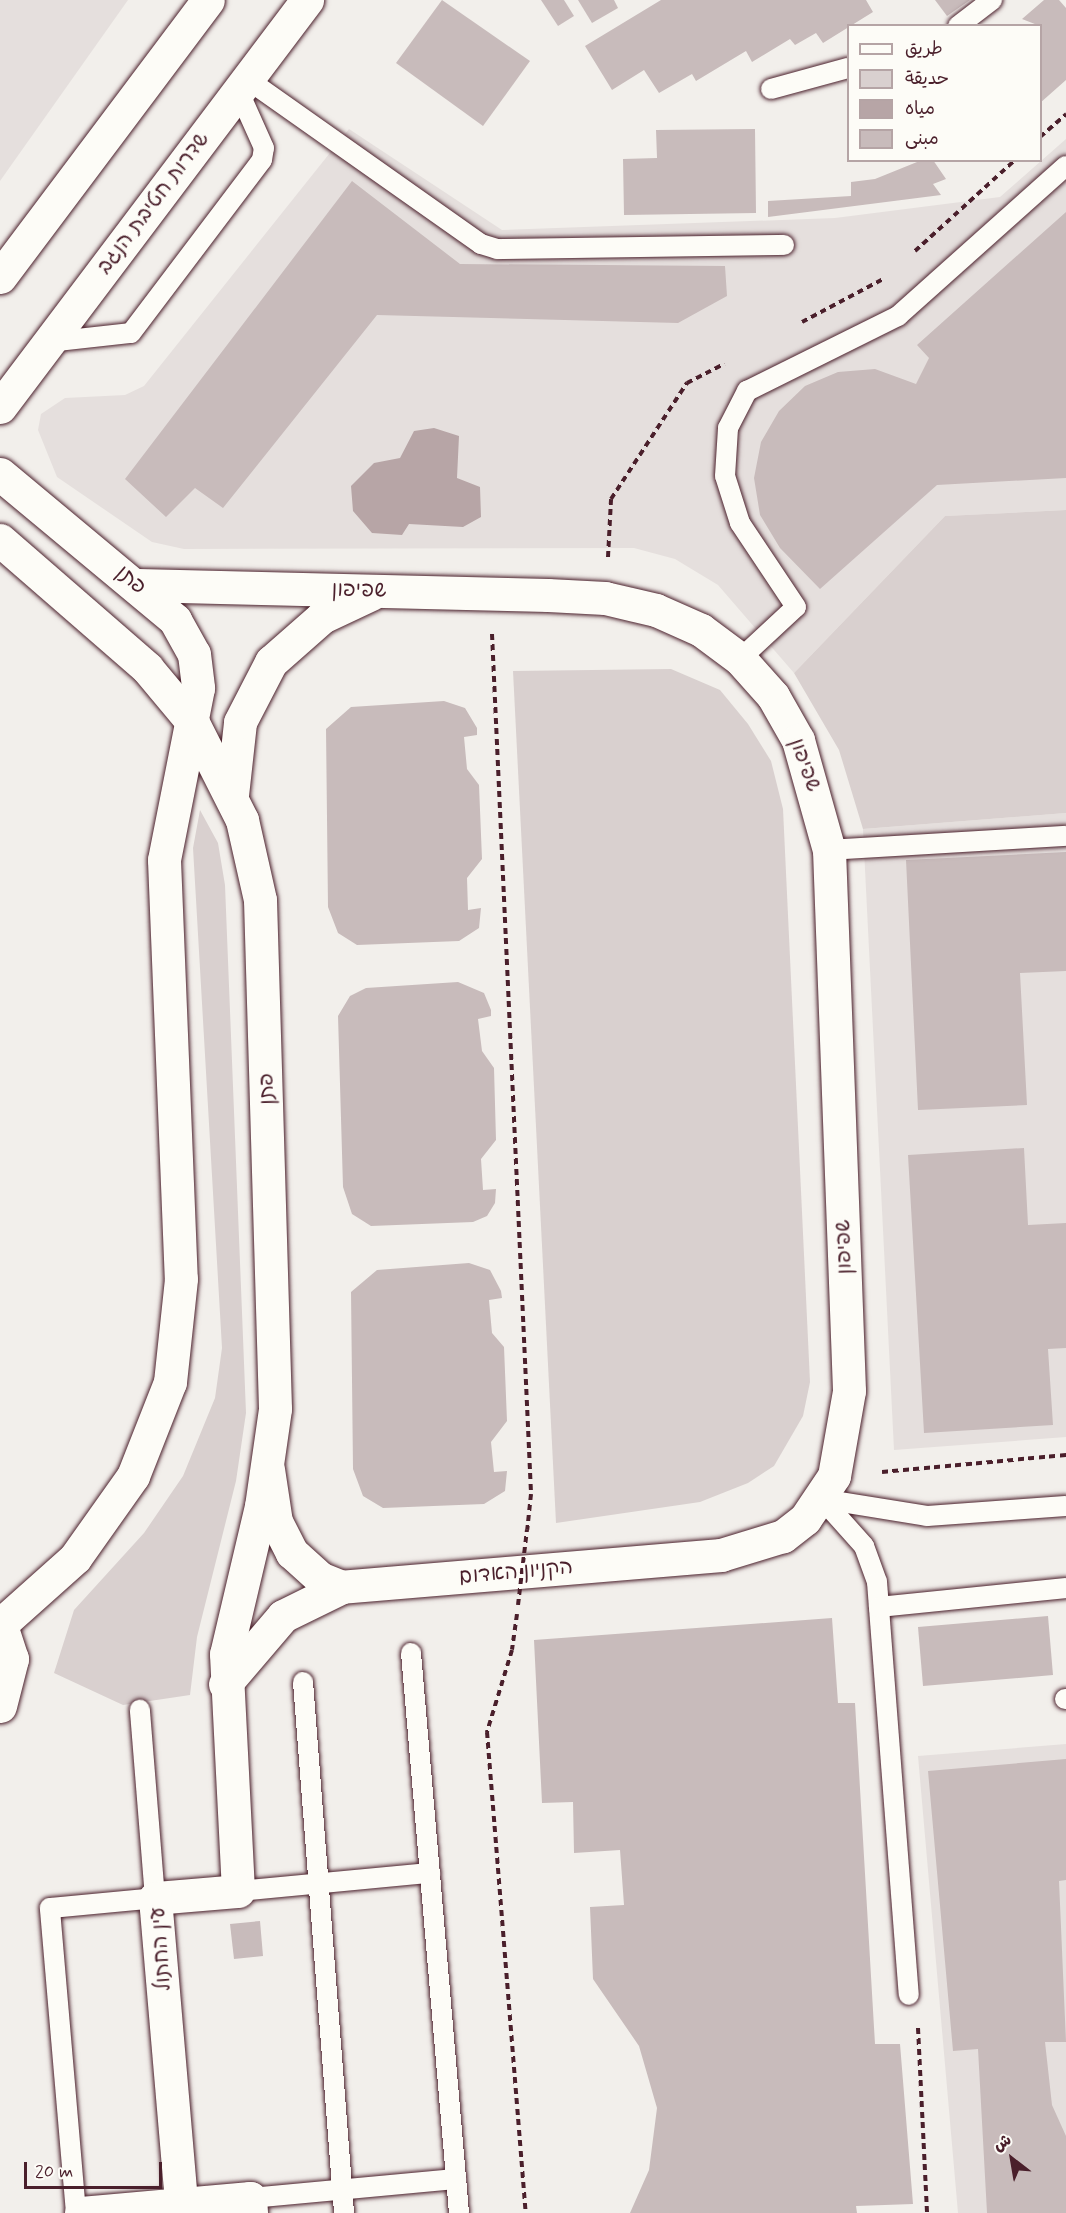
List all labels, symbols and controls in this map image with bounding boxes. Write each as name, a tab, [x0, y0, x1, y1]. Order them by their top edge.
legend	[847, 24, 1042, 162]
text: طريق	[905, 37, 943, 61]
text: حديقة	[905, 67, 949, 91]
text: مياه	[905, 97, 935, 121]
street label: שדרות חטיבת הנגב	[92, 127, 214, 279]
text: مبنى	[905, 127, 939, 151]
street label: פתן	[111, 560, 151, 600]
street label: שפיפון	[331, 577, 387, 603]
street label: שפיפון	[784, 735, 826, 795]
street label: פתן	[254, 1073, 280, 1105]
street label: שפיפון	[830, 1219, 858, 1275]
street label: הקניון האדום	[458, 1554, 574, 1590]
street label: עין החתול	[145, 1906, 177, 1992]
north arrow	[982, 2129, 1042, 2189]
text: ش	[990, 2130, 1015, 2157]
scale bar	[27, 2150, 165, 2188]
text: 20 m	[35, 2160, 73, 2184]

